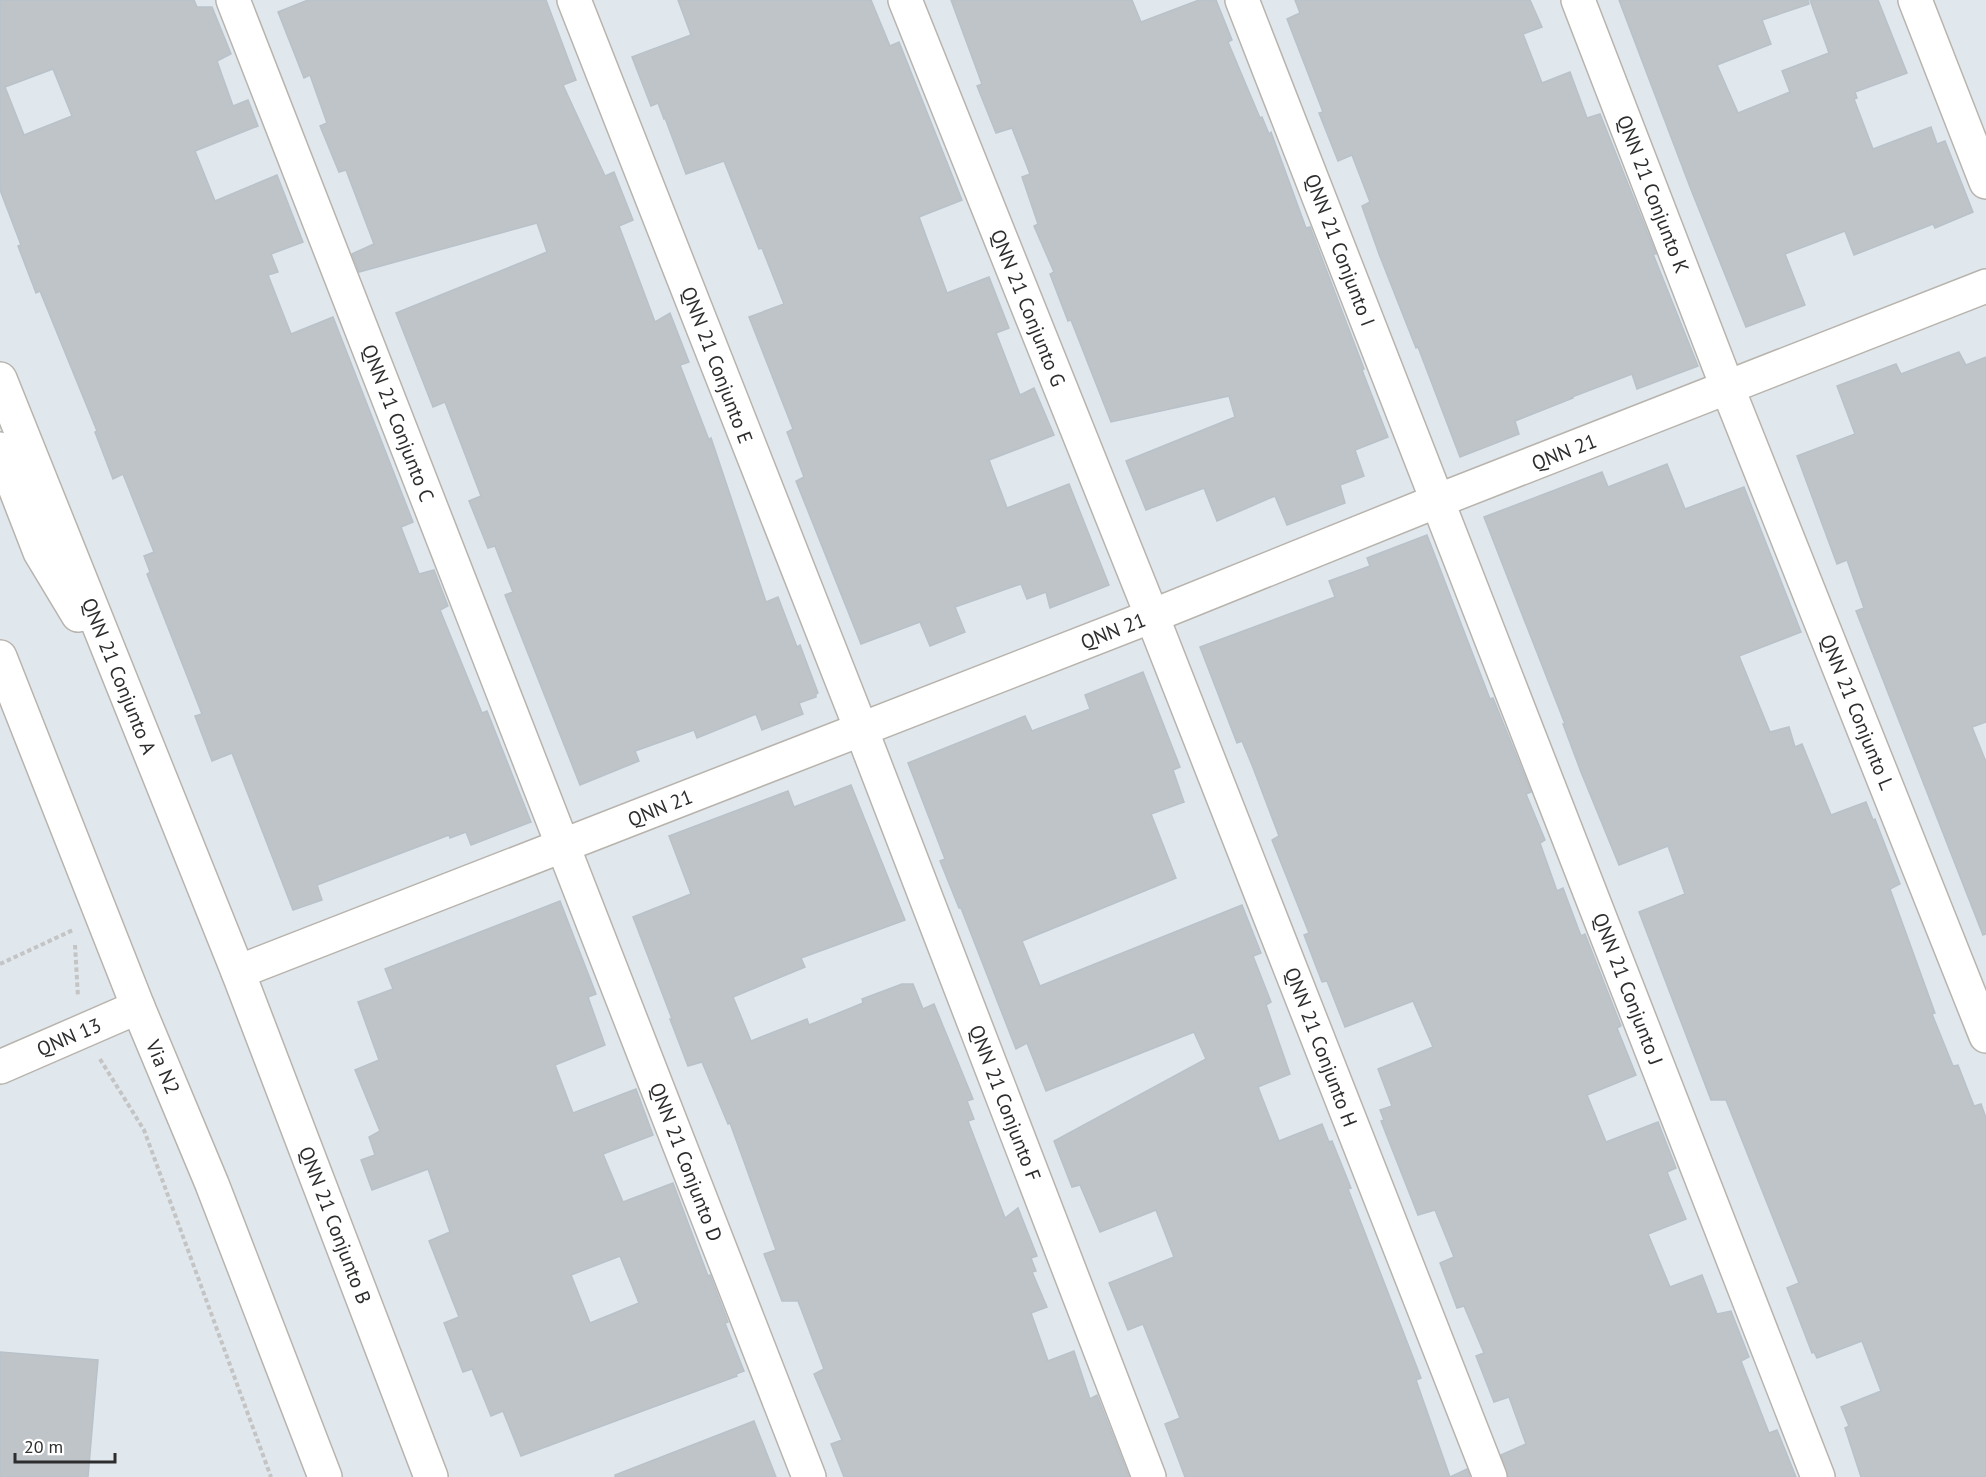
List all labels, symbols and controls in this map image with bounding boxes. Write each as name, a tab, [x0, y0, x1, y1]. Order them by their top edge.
street label: QNN 21 Conjunto K	[1611, 111, 1695, 277]
street label: QNN 21 Conjunto I	[1299, 170, 1381, 330]
street label: QNN 21 Conjunto G	[985, 226, 1071, 390]
street label: QNN 21 Conjunto E	[675, 283, 759, 447]
street label: QNN 21 Conjunto C	[356, 341, 440, 505]
street label: QNN 21	[1528, 428, 1600, 476]
street label: QNN 21 Conjunto A	[76, 594, 162, 758]
street label: QNN 21	[1077, 607, 1149, 655]
street label: QNN 21 Conjunto L	[1814, 630, 1900, 794]
street label: QNN 21	[624, 783, 696, 833]
street label: QNN 21 Conjunto J	[1587, 909, 1669, 1069]
street label: QNN 21 Conjunto H	[1279, 964, 1363, 1130]
street label: QNN 13	[33, 1012, 105, 1062]
street label: QNN 21 Conjunto F	[963, 1021, 1047, 1185]
street label: Via N2	[140, 1035, 186, 1098]
street label: QNN 21 Conjunto D	[644, 1079, 728, 1245]
street label: QNN 21 Conjunto B	[293, 1142, 377, 1308]
scale bar	[15, 1426, 116, 1464]
text: 20 m	[24, 1435, 63, 1458]

